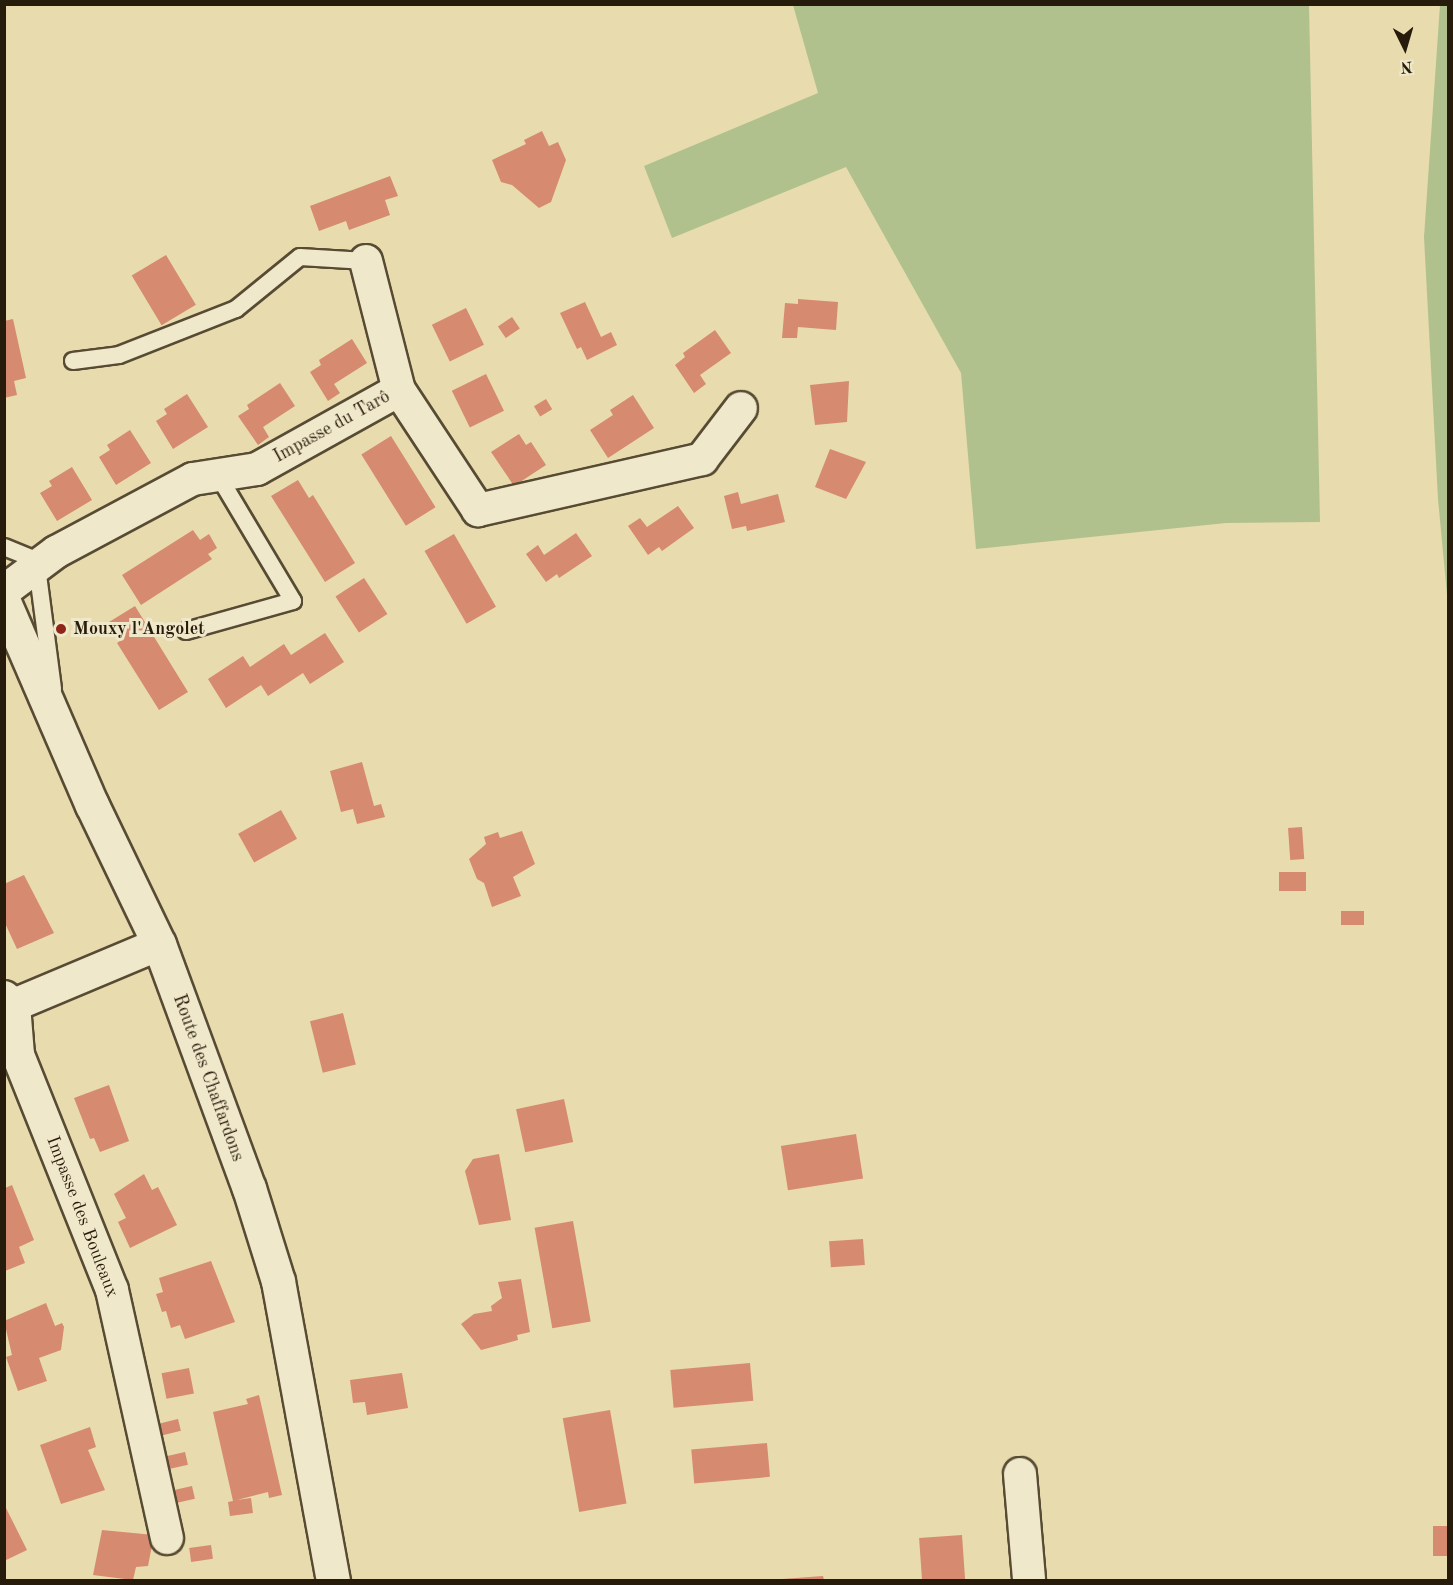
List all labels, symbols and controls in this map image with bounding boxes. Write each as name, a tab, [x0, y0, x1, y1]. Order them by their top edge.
north arrow	[1375, 18, 1435, 78]
text: N	[1400, 57, 1413, 74]
street label: Impasse du Tarô	[270, 386, 394, 468]
place label: Mouxy l'Angolet	[73, 618, 205, 640]
marker: Mouxy l'Angolet	[54, 622, 68, 636]
street label: Route des Chaffardons	[168, 991, 248, 1165]
street label: Impasse des Bouleaux	[41, 1133, 123, 1301]

